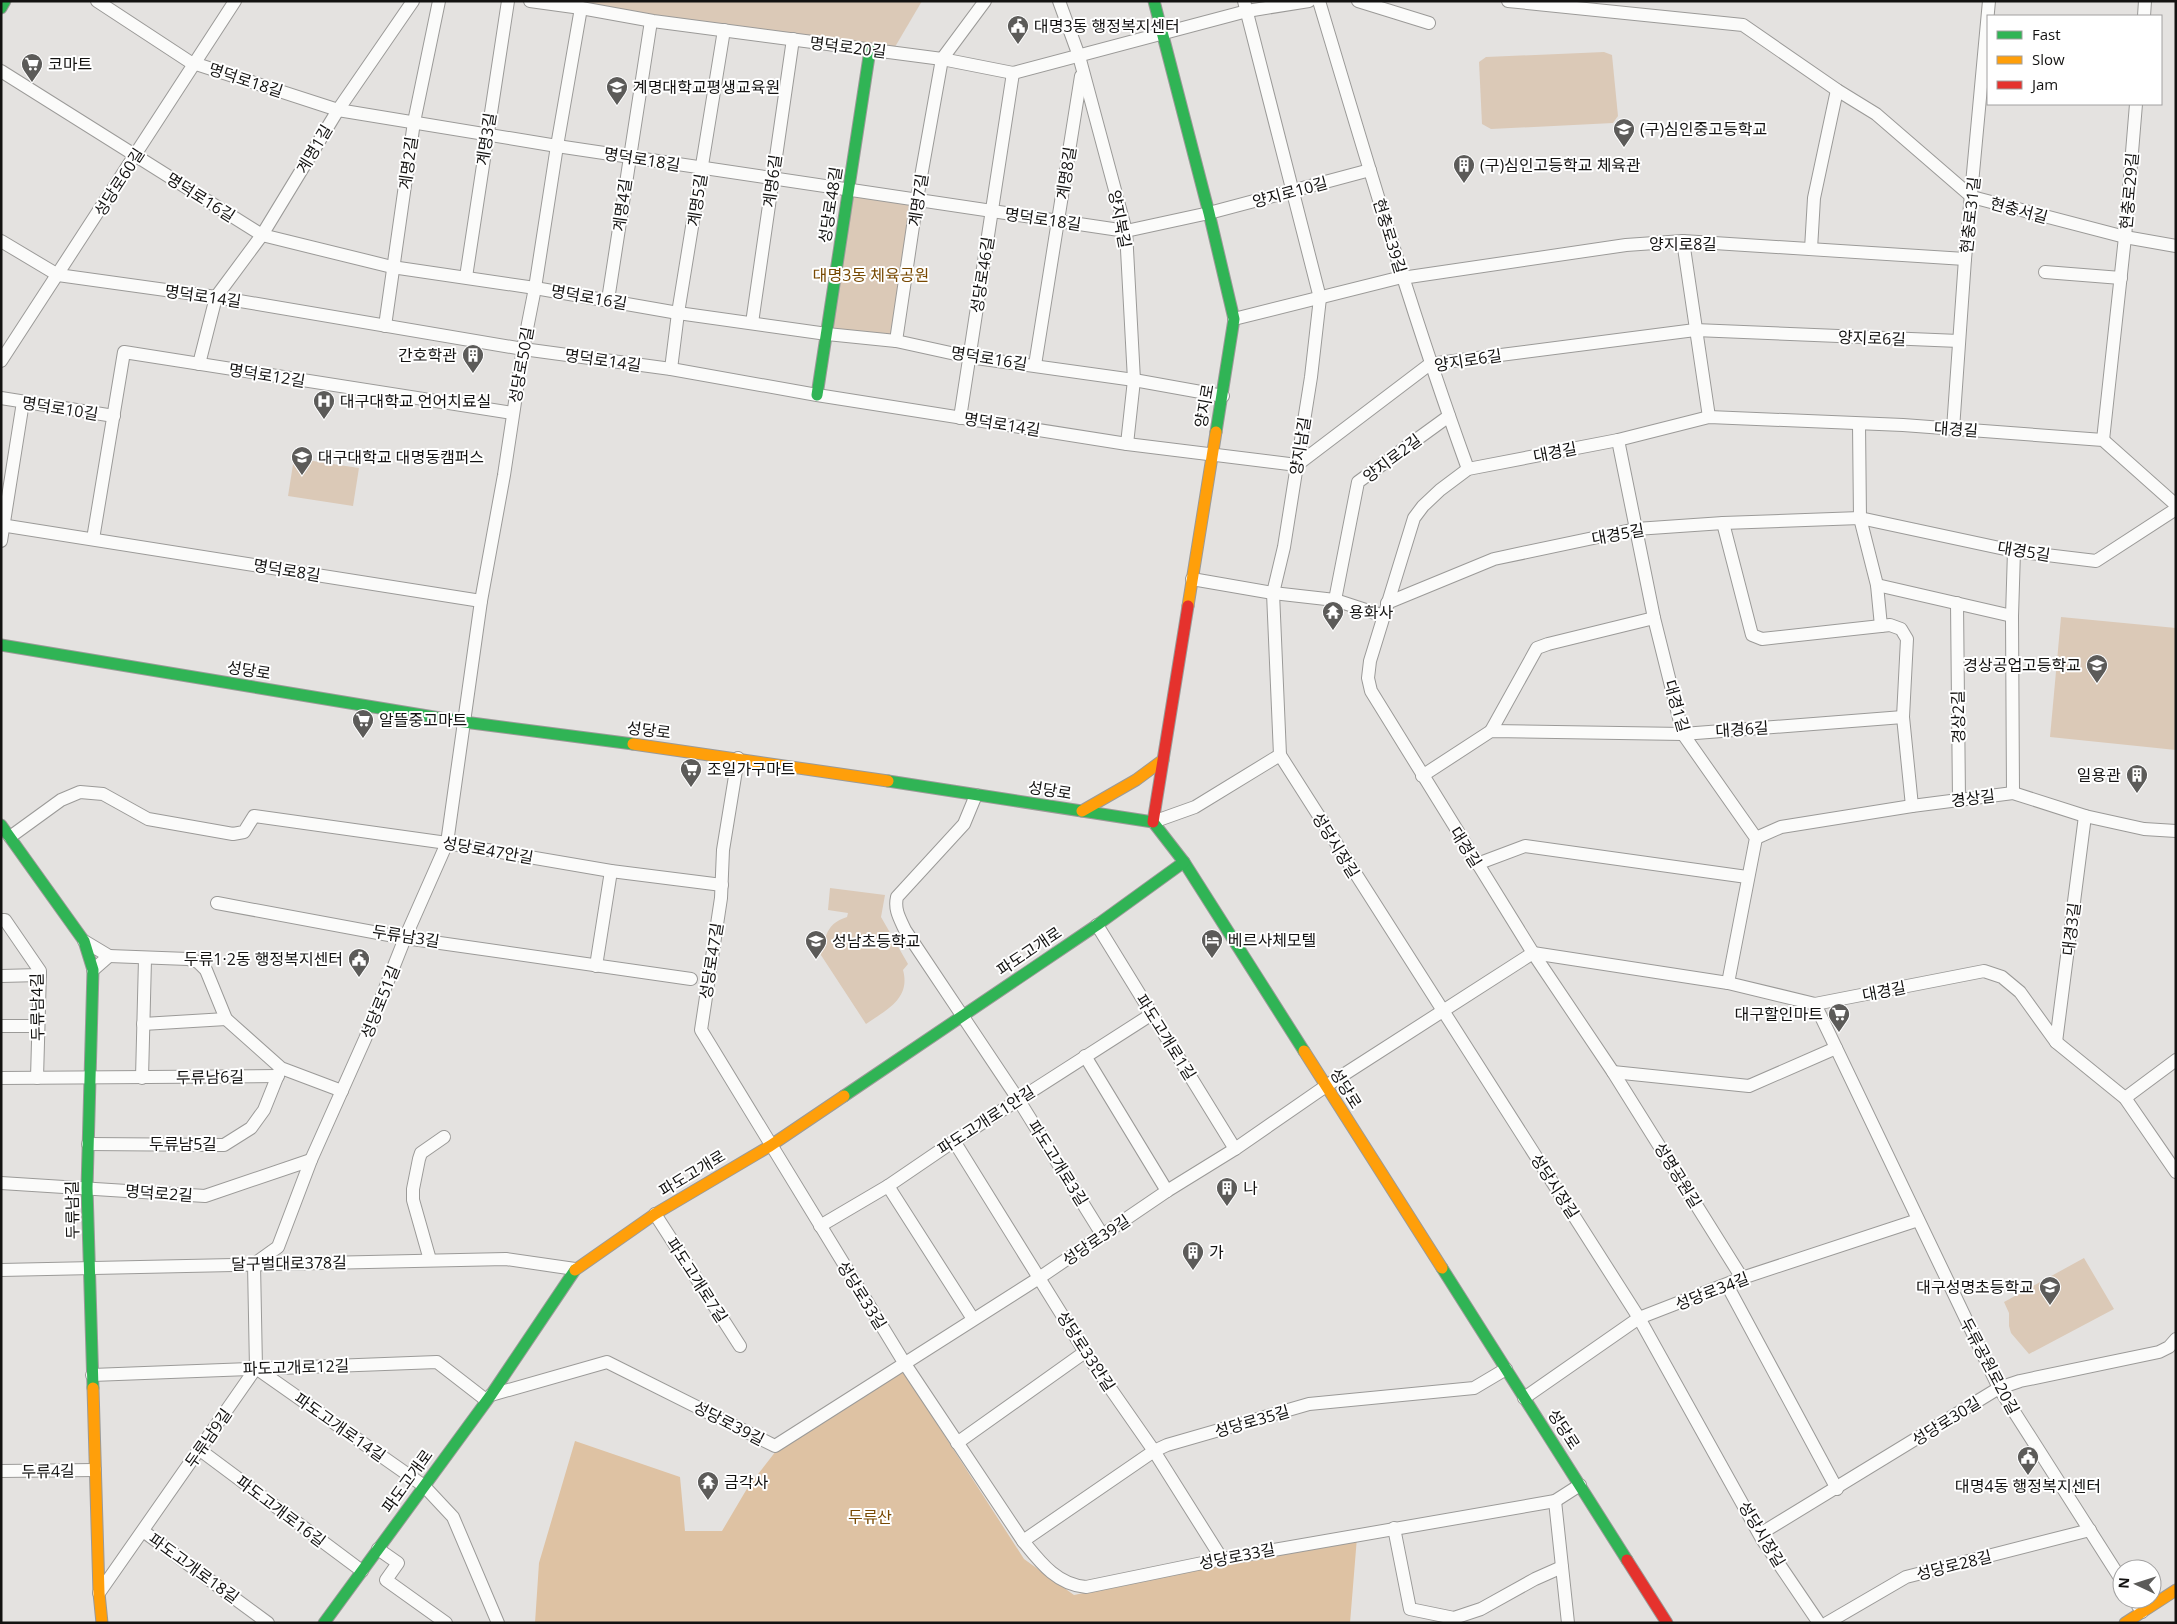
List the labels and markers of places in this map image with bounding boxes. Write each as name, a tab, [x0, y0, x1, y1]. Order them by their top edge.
public building icon: 대명3동 행정복지센터	[1006, 14, 1030, 45]
place label: 대명3동 행정복지센터	[1034, 15, 1180, 37]
supermarket icon: 코마트	[20, 52, 44, 83]
place label: 코마트	[48, 53, 92, 75]
school or university icon: 계명대학교평생교육원	[605, 75, 629, 106]
place label: 계명대학교평생교육원	[633, 76, 780, 98]
school or university icon: (구)심인중고등학교	[1612, 117, 1636, 148]
place label: (구)심인중고등학교	[1640, 118, 1767, 140]
building icon: (구)심인고등학교 체육관	[1452, 153, 1476, 184]
place label: (구)심인고등학교 체육관	[1480, 154, 1641, 176]
building icon: 간호학관	[461, 343, 485, 374]
place label: 간호학관	[398, 344, 457, 366]
hospital icon: 대구대학교 언어치료실	[312, 389, 336, 420]
place label: 대구대학교 언어치료실	[340, 390, 491, 412]
school or university icon: 대구대학교 대명동캠퍼스	[290, 445, 314, 476]
place label: 대구대학교 대명동캠퍼스	[318, 446, 484, 468]
temple icon: 용화사	[1321, 600, 1345, 631]
place label: 용화사	[1349, 601, 1393, 623]
school or university icon: 경상공업고등학교	[2085, 653, 2109, 684]
place label: 경상공업고등학교	[1963, 654, 2081, 676]
supermarket icon: 알뜰중고마트	[351, 708, 375, 739]
place label: 알뜰중고마트	[379, 709, 467, 731]
supermarket icon: 조일가구마트	[679, 757, 703, 788]
place label: 조일가구마트	[707, 758, 795, 780]
building icon: 일용관	[2125, 763, 2149, 794]
place label: 일용관	[2077, 764, 2121, 786]
hotel icon: 베르사체모텔	[1200, 928, 1224, 959]
school or university icon: 성남초등학교	[804, 929, 828, 960]
place label: 베르사체모텔	[1228, 929, 1316, 951]
place label: 성남초등학교	[832, 930, 920, 952]
public building icon: 두류1·2동 행정복지센터	[347, 947, 371, 978]
place label: 두류1·2동 행정복지센터	[184, 948, 343, 970]
supermarket icon: 대구할인마트	[1827, 1002, 1851, 1033]
place label: 대구할인마트	[1735, 1003, 1823, 1025]
building icon: 나	[1215, 1176, 1239, 1207]
place label: 나	[1243, 1177, 1258, 1199]
building icon: 가	[1181, 1240, 1205, 1271]
place label: 가	[1209, 1241, 1224, 1263]
school or university icon: 대구성명초등학교	[2038, 1275, 2062, 1306]
place label: 대구성명초등학교	[1916, 1276, 2034, 1298]
public building icon: 대명4동 행정복지센터	[2016, 1445, 2040, 1476]
temple icon: 금각사	[696, 1470, 720, 1501]
place label: 금각사	[724, 1471, 768, 1493]
place label: 대명4동 행정복지센터	[1955, 1475, 2101, 1497]

